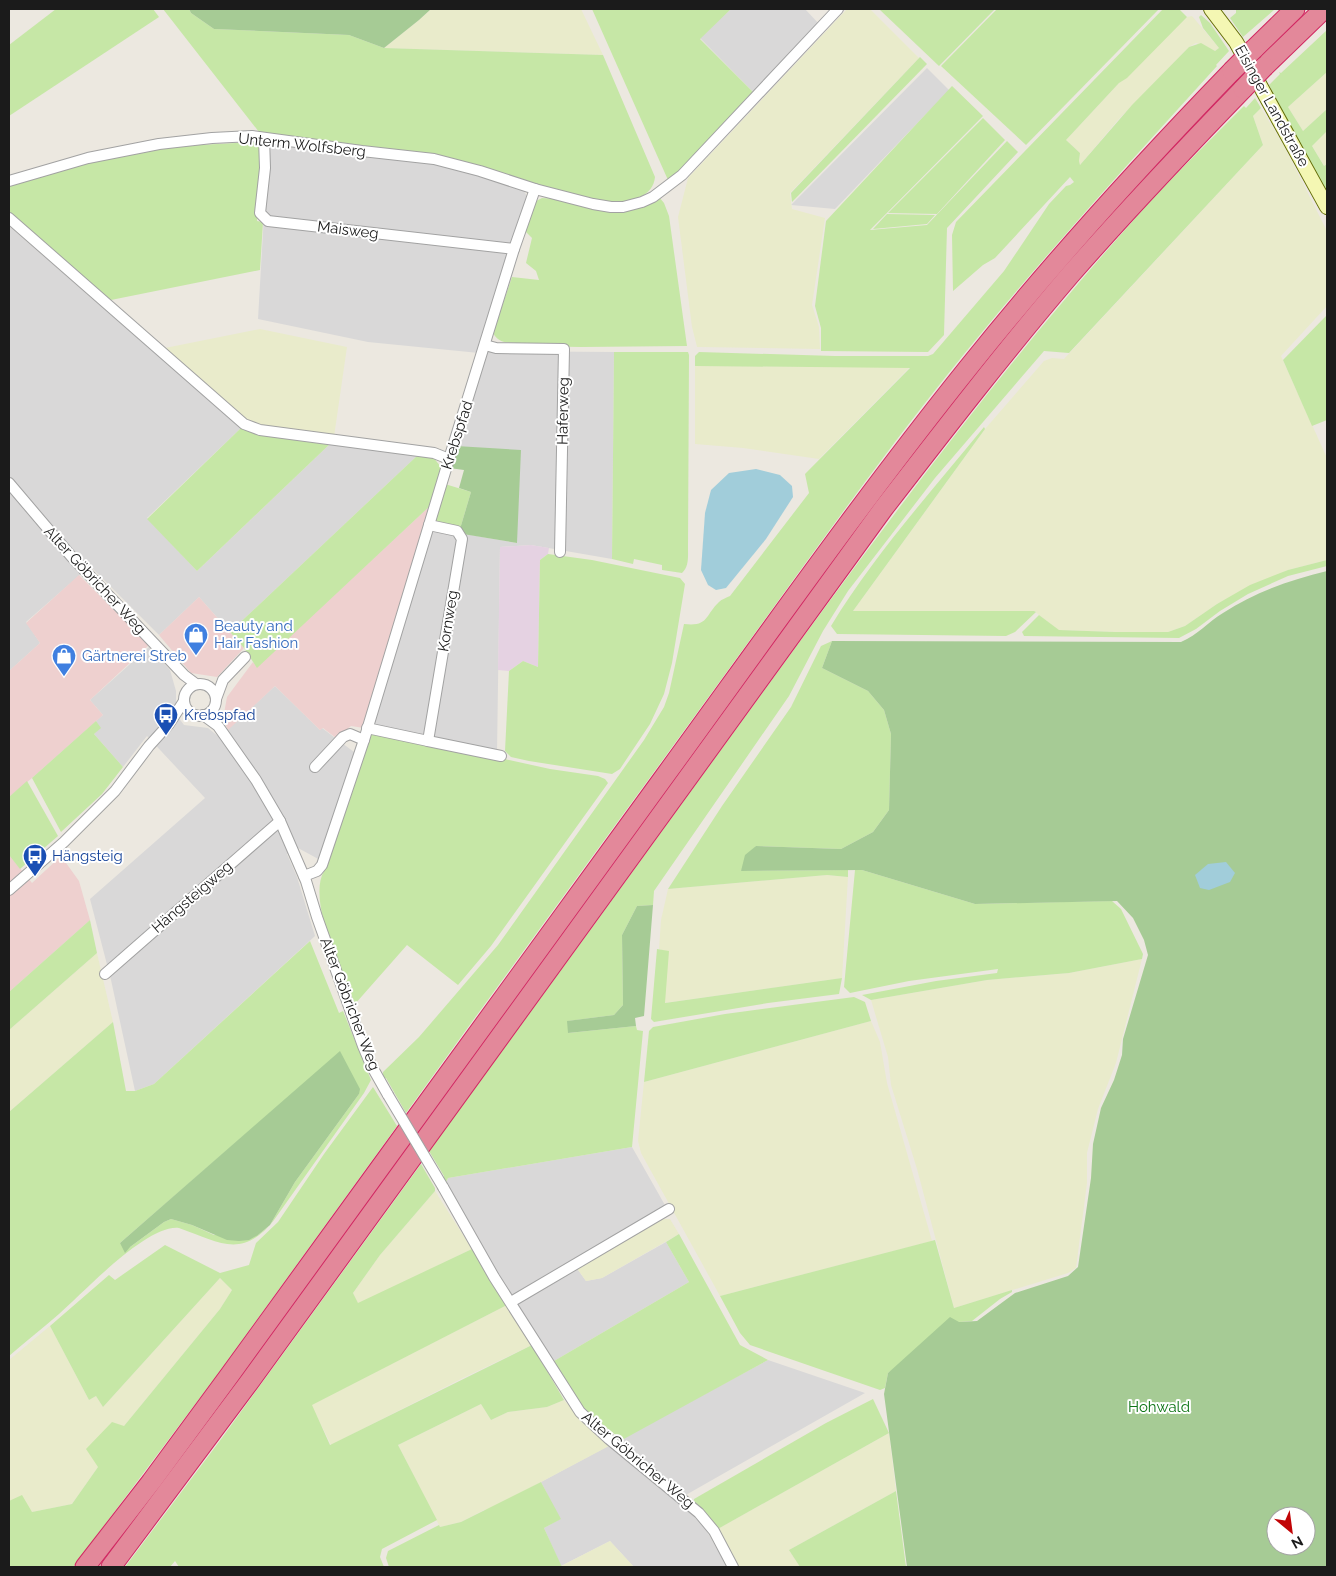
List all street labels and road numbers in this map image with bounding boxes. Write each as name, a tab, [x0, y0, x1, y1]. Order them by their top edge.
street label: Eisinger Landstraße	[1231, 42, 1313, 170]
street label: Unterm Wolfsberg	[237, 129, 367, 161]
street label: Maisweg	[316, 217, 380, 243]
street label: Haferweg	[553, 377, 573, 445]
street label: Krebspfad	[437, 398, 477, 472]
street label: Alter Göbricher Weg	[40, 522, 150, 638]
street label: Kornweg	[434, 589, 462, 653]
street label: Hängsteigweg	[148, 857, 236, 937]
street label: Alter Göbricher Weg	[316, 935, 384, 1073]
street label: Alter Göbricher Weg	[578, 1408, 698, 1512]

